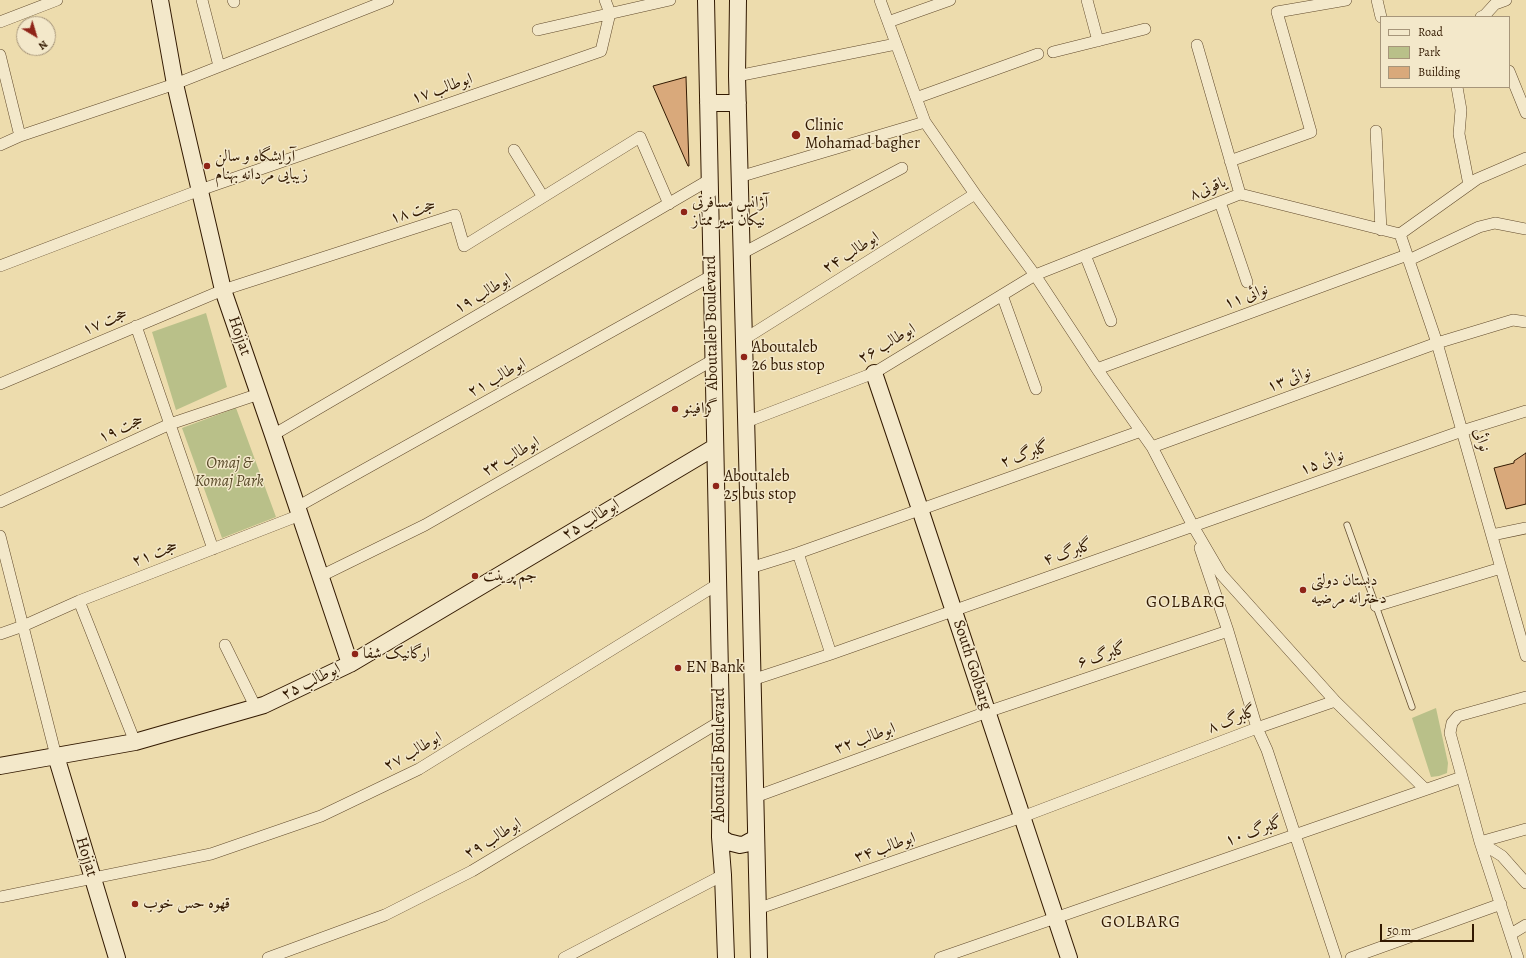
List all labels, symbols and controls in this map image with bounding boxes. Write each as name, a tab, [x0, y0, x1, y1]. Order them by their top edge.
north arrow	[16, 16, 56, 56]
legend	[1380, 16, 1510, 88]
text: Road	[1418, 24, 1443, 40]
text: N	[35, 37, 51, 53]
text: Park	[1418, 44, 1441, 60]
text: Building	[1418, 64, 1460, 80]
street label: ابوطالب ۱۷	[409, 70, 475, 108]
place label: Clinic Mohamad bagher	[805, 116, 920, 154]
marker: Clinic Mohamad bagher	[790, 129, 802, 141]
place label: آرایشگاه و سالن زیبایی مردانه بهنام	[215, 147, 308, 185]
marker: آرایشگاه و سالن زیبایی مردانه بهنام	[202, 161, 212, 171]
street label: یاقوتی۸	[1187, 173, 1229, 205]
place label: آژانس مسافرتی نیکان سیر ممتاز	[692, 193, 768, 231]
street label: حجت ۱۸	[388, 196, 438, 228]
marker: آژانس مسافرتی نیکان سیر ممتاز	[679, 207, 689, 217]
street label: ابوطالب ۲۴	[819, 228, 883, 278]
street label: Aboutaleb Boulevard	[701, 255, 723, 391]
street label: ابوطالب ۱۹	[451, 270, 515, 318]
street label: نوائی ۱۱	[1221, 280, 1271, 314]
street label: حجت ۱۷	[79, 304, 131, 340]
street label: Hojjat	[223, 314, 255, 358]
street label: ابوطالب ۲۶	[855, 320, 919, 368]
place label: Aboutaleb 26 bus stop	[752, 338, 825, 376]
marker: Aboutaleb 26 bus stop	[739, 352, 749, 362]
street label: ابوطالب ۲۱	[465, 354, 529, 402]
street label: نوائی ۱۳	[1264, 363, 1314, 397]
place label: گرافینو	[683, 399, 718, 419]
marker: گرافینو	[670, 404, 680, 414]
street label: حجت ۱۹	[95, 411, 147, 447]
street label: نوائی	[1468, 426, 1494, 454]
street label: ابوطالب ۲۳	[479, 433, 543, 481]
street label: گلبرگ ۲	[998, 437, 1052, 473]
street label: نوائی ۱۵	[1297, 446, 1347, 480]
park label: Omaj & Komaj Park	[194, 454, 264, 492]
place label: Aboutaleb 25 bus stop	[724, 467, 796, 505]
marker: Aboutaleb 25 bus stop	[711, 481, 721, 491]
street label: ابوطالب ۲۵	[559, 495, 623, 545]
street label: گلبرگ ۴	[1041, 536, 1095, 570]
street label: حجت ۲۱	[129, 537, 181, 571]
place label: جم پرینت	[483, 566, 537, 586]
marker: جم پرینت	[470, 571, 480, 581]
place label: دبستان دولتی دخترانه مرضیه	[1311, 571, 1387, 609]
marker: دبستان دولتی دخترانه مرضیه	[1298, 585, 1308, 595]
district label: GOLBARG	[1146, 593, 1226, 613]
street label: South Golbarg	[948, 617, 996, 713]
street label: گلبرگ ۶	[1075, 639, 1129, 673]
place label: ارگانیک شفا	[363, 644, 430, 664]
marker: ارگانیک شفا	[350, 649, 360, 659]
place label: EN Bank	[686, 658, 744, 678]
street label: ابوطالب ۲۵	[278, 659, 344, 705]
marker: EN Bank	[673, 663, 683, 673]
street label: Aboutaleb Boulevard	[710, 688, 730, 822]
street label: گلبرگ ۸	[1205, 702, 1259, 738]
street label: ابوطالب ۳۲	[832, 719, 898, 759]
street label: ابوطالب ۲۷	[381, 728, 445, 776]
street label: گلبرگ ۱۰	[1223, 813, 1285, 851]
street label: ابوطالب ۲۹	[461, 814, 525, 864]
street label: ابوطالب ۳۴	[852, 829, 918, 867]
street label: Hojjat	[71, 835, 101, 879]
place label: قهوه حس خوب	[143, 894, 230, 914]
marker: قهوه حس خوب	[130, 899, 140, 909]
district label: GOLBARG	[1101, 913, 1181, 933]
scale bar	[1382, 916, 1476, 942]
text: 50 m	[1387, 923, 1411, 939]

